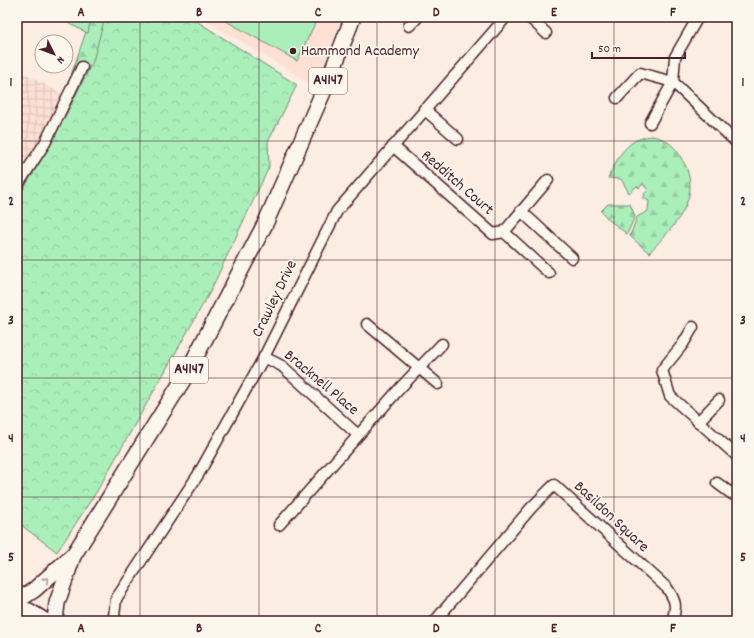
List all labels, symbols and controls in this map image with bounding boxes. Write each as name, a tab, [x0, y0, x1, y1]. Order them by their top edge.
text: A	[77, 4, 85, 23]
text: B	[196, 4, 202, 23]
text: C	[315, 4, 322, 23]
text: D	[433, 4, 440, 23]
text: E	[551, 4, 558, 23]
text: F	[670, 4, 676, 23]
north arrow	[34, 34, 74, 74]
scale bar	[592, 34, 685, 60]
place label: Hammond Academy	[301, 40, 420, 63]
text: 50 m	[598, 41, 621, 58]
marker: Hammond Academy	[288, 46, 298, 56]
text: N	[52, 52, 68, 67]
road number: A4147	[309, 68, 347, 94]
text: 1	[10, 74, 13, 93]
text: 1	[742, 74, 745, 93]
street label: Redditch Court	[416, 145, 499, 221]
text: 2	[8, 193, 14, 212]
text: 2	[740, 193, 746, 212]
street label: Crawley Drive	[246, 256, 304, 342]
text: 3	[8, 312, 14, 331]
text: 3	[740, 312, 746, 331]
street label: Bracknell Place	[278, 345, 364, 421]
road number: A4147	[170, 357, 208, 383]
text: 4	[8, 430, 14, 449]
text: 4	[740, 430, 746, 449]
street label: Basildon Square	[568, 476, 654, 558]
text: 5	[8, 549, 14, 568]
text: 5	[740, 549, 746, 568]
one-way arrow	[41, 577, 49, 584]
text: A	[77, 620, 85, 638]
text: B	[196, 620, 202, 638]
text: C	[315, 620, 322, 638]
text: D	[433, 620, 440, 638]
text: E	[551, 620, 558, 638]
text: F	[670, 620, 676, 638]

